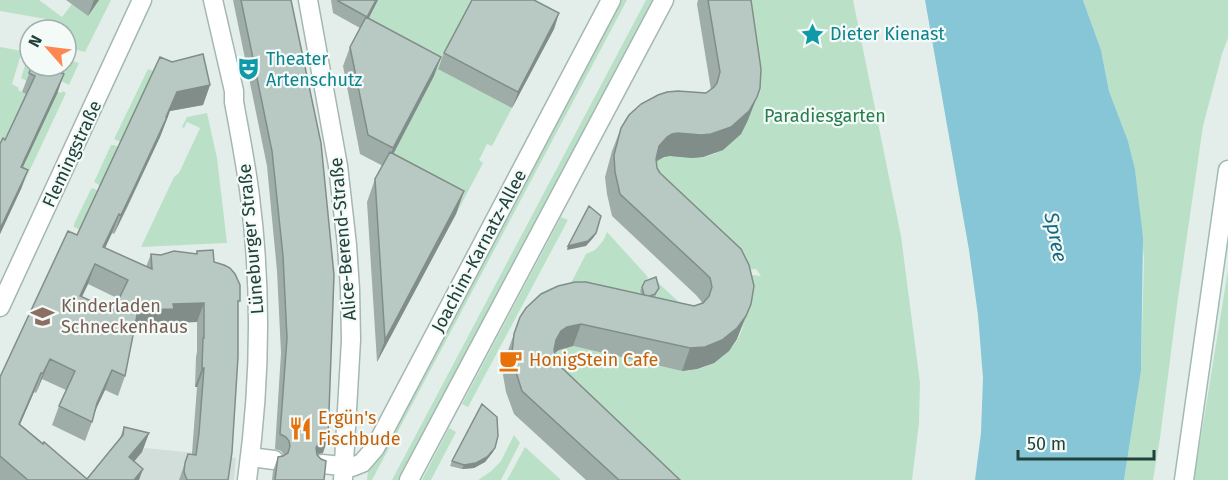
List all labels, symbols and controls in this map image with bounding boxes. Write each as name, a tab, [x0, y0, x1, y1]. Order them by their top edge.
north arrow	[18, 18, 78, 78]
place icon: Dieter Kienast	[799, 21, 825, 47]
place label: Dieter Kienast	[830, 23, 945, 45]
text: N	[24, 32, 46, 50]
place label: Theater Artenschutz	[266, 48, 362, 91]
theatre icon: Theater Artenschutz	[235, 56, 261, 82]
street label: Flemingstraße	[38, 97, 106, 211]
park label: Paradiesgarten	[764, 105, 886, 127]
street label: Alice-Berend-Straße	[325, 157, 361, 321]
street label: Lüneburger Straße	[233, 163, 269, 315]
street label: Joachim-Karnatz-Allee	[427, 166, 531, 336]
water label: Spree	[1039, 209, 1073, 264]
place label: Kinderladen Schneckenhaus	[61, 295, 188, 338]
school or university icon: Kinderladen Schneckenhaus	[30, 303, 56, 329]
cafe icon: HonigStein Cafe	[498, 347, 524, 373]
place label: HonigStein Cafe	[529, 349, 658, 371]
place label: Ergün's Fischbude	[318, 407, 401, 450]
restaurant icon: Ergün's Fischbude	[287, 415, 313, 441]
scale bar	[1018, 423, 1154, 461]
text: 50 m	[1027, 433, 1066, 455]

